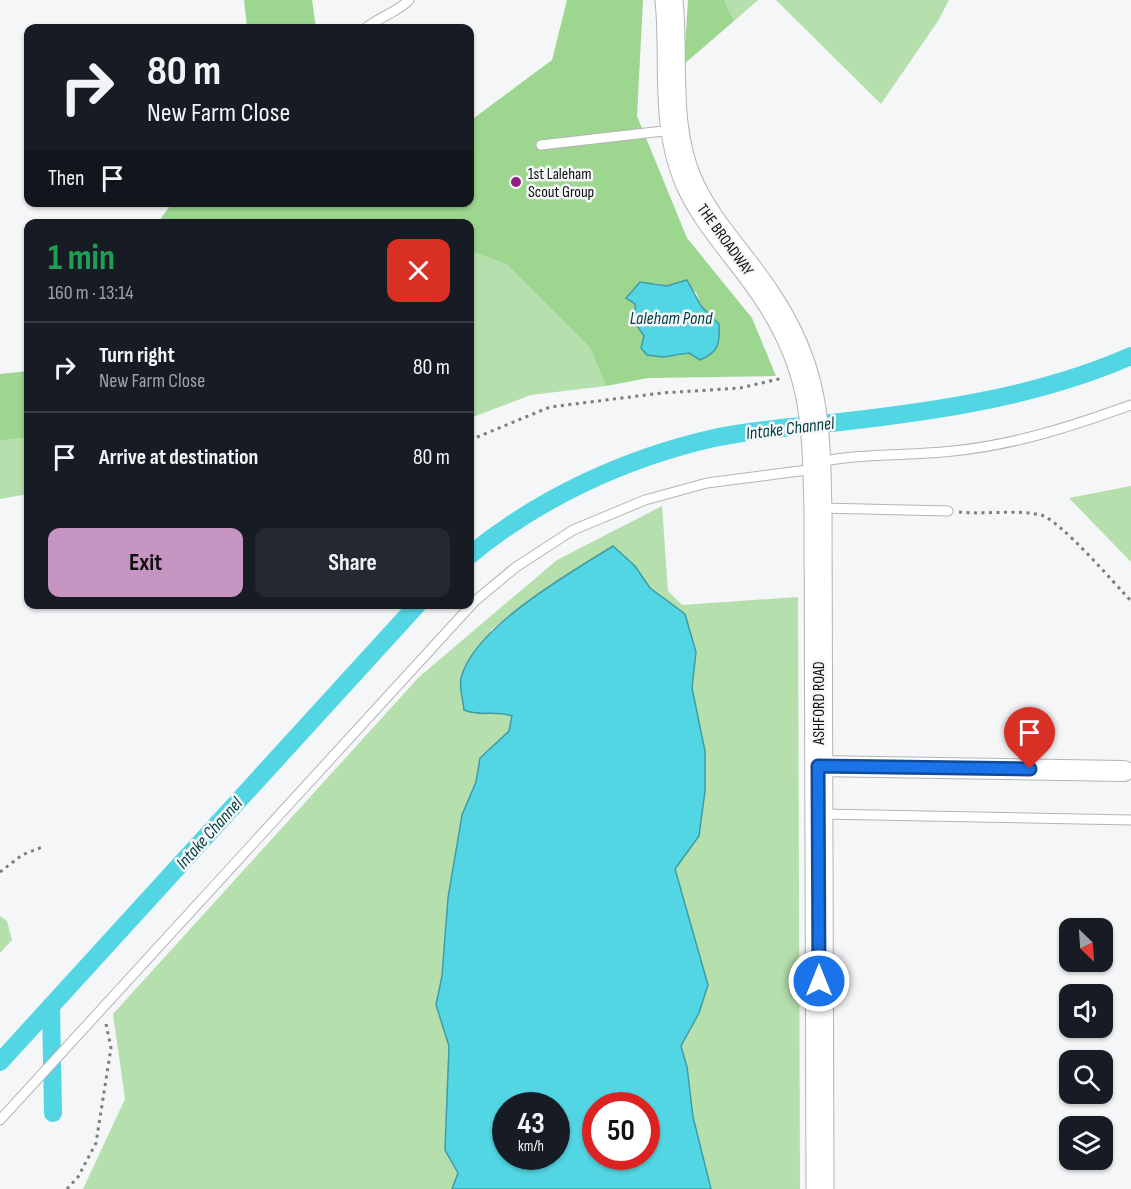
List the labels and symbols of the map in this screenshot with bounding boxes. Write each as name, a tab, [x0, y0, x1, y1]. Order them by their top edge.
place label: 1st Laleham Scout Group	[528, 165, 594, 202]
marker: 1st Laleham Scout Group	[509, 175, 523, 189]
street label: THE BROADWAY	[693, 201, 757, 279]
water label: Laleham Pond	[630, 308, 713, 329]
water label: Intake Channel	[745, 413, 836, 444]
street label: ASHFORD ROAD	[810, 661, 829, 746]
pin	[1004, 707, 1055, 769]
water label: Intake Channel	[172, 793, 247, 873]
north arrow	[1059, 918, 1113, 972]
position arrow	[787, 949, 851, 1013]
speed limit sign: 50	[582, 1092, 660, 1170]

